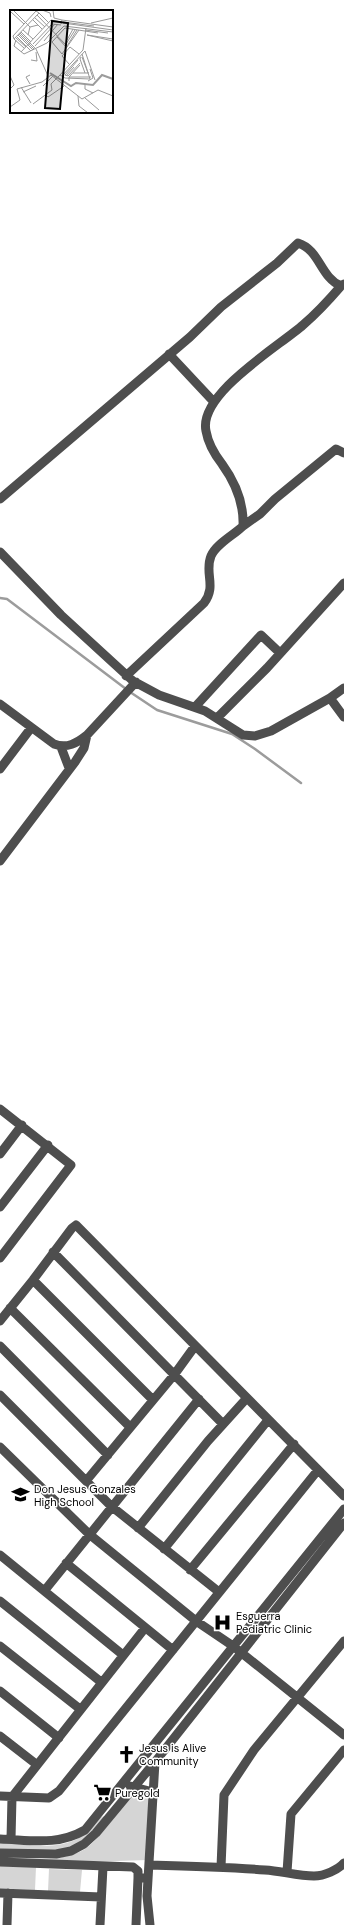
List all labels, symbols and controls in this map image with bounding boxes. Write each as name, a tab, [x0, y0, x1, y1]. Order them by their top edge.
inset map	[10, 10, 113, 113]
place label: Don Jesus Gonzales High School	[34, 1482, 136, 1509]
school or university icon: Don Jesus Gonzales High School	[11, 1485, 31, 1505]
place label: Esguerra Pediatric Clinic	[236, 1609, 312, 1636]
hospital icon: Esguerra Pediatric Clinic	[213, 1612, 233, 1632]
place label: Jesus is Alive Community	[139, 1741, 206, 1768]
church icon: Jesus is Alive Community	[116, 1744, 136, 1764]
supermarket icon: Puregold	[92, 1783, 112, 1803]
place label: Puregold	[115, 1786, 160, 1800]

